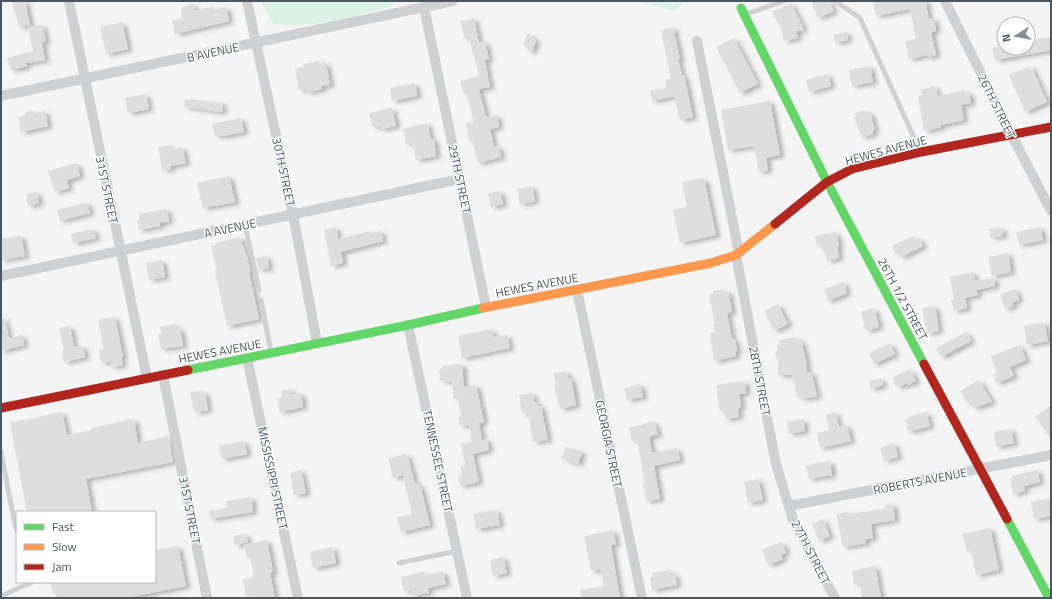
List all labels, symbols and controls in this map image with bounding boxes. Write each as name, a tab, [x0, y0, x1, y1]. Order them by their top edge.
north arrow	[996, 16, 1036, 56]
text: N	[998, 33, 1015, 43]
street label: B AVENUE	[185, 37, 241, 67]
street label: 26TH STREET	[973, 70, 1021, 142]
street label: HEWES AVENUE	[843, 130, 929, 170]
street label: 30TH STREET	[267, 136, 301, 209]
street label: 29TH STREET	[443, 143, 477, 216]
street label: 31ST STREET	[91, 154, 124, 226]
street label: A AVENUE	[202, 213, 258, 243]
street label: 26TH 1/2 STREET	[873, 254, 933, 344]
street label: HEWES AVENUE	[494, 268, 580, 302]
street label: HEWES AVENUE	[177, 334, 263, 368]
street label: 28TH STREET	[744, 345, 776, 418]
street label: GEORGIA STREET	[590, 398, 628, 490]
street label: TENNESSEE STREET	[418, 408, 458, 515]
street label: MISSISSIPPI STREET	[253, 425, 293, 532]
street label: ROBERTS AVENUE	[872, 463, 969, 499]
street label: 31ST STREET	[174, 474, 206, 546]
legend	[16, 511, 156, 583]
street label: 27TH STREET	[787, 516, 836, 588]
text: Fast	[52, 517, 75, 536]
text: Slow	[52, 537, 77, 556]
text: Jam	[52, 557, 72, 576]

